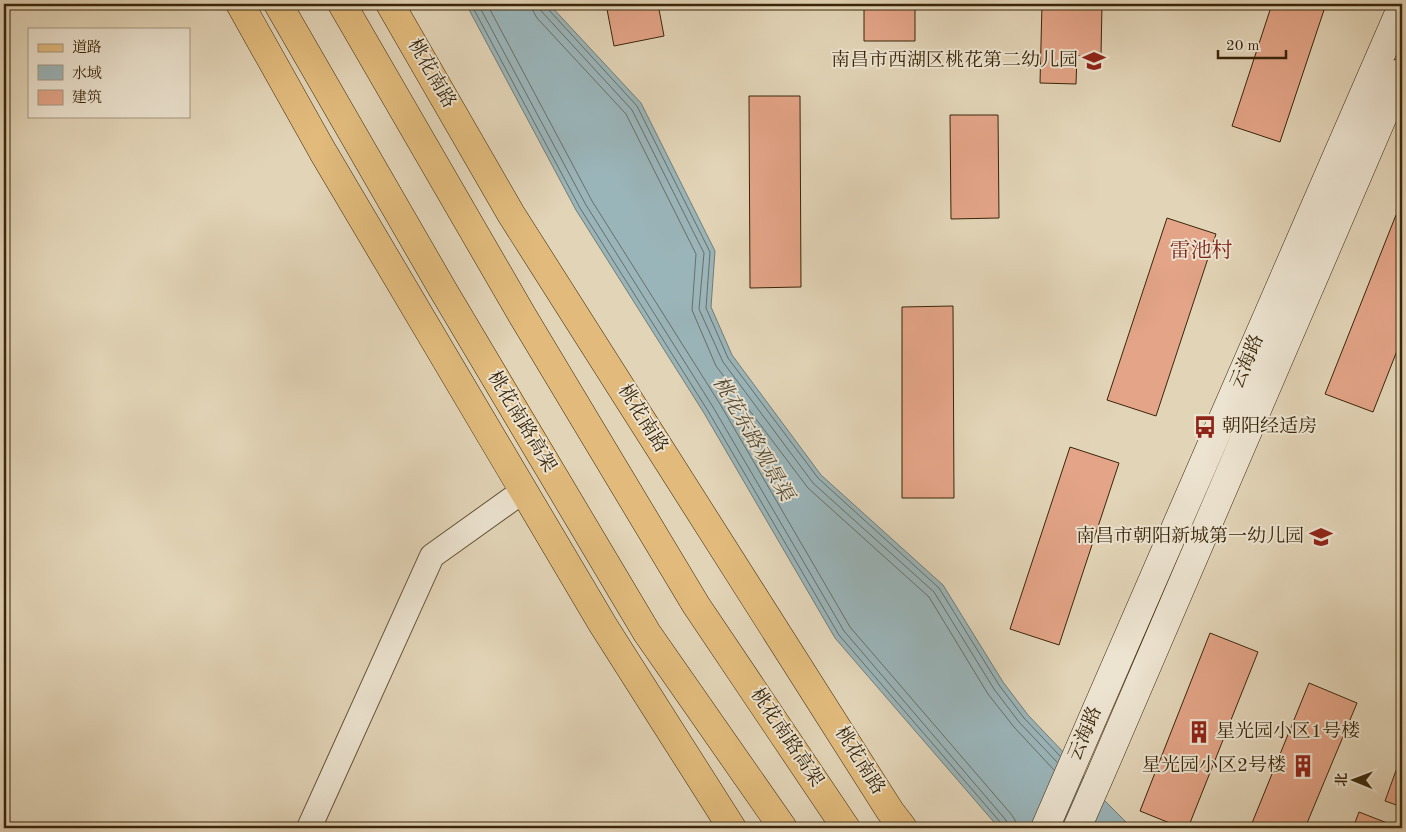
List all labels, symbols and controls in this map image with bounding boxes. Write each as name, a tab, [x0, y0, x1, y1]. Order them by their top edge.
legend	[28, 28, 190, 118]
scale bar	[1218, 28, 1286, 60]
street label: 桃花南路	[404, 35, 461, 112]
text: 道路	[72, 39, 102, 56]
text: 20 m	[1226, 39, 1260, 54]
school or university icon: 南昌市西湖区桃花第二幼儿园	[1081, 48, 1107, 74]
place label: 南昌市西湖区桃花第二幼儿园	[831, 49, 1078, 71]
text: 水域	[72, 65, 102, 82]
text: 建筑	[72, 89, 102, 106]
district label: 雷池村	[1170, 239, 1233, 262]
street label: 云海路	[1225, 331, 1268, 392]
street label: 桃花南路高架	[483, 367, 561, 476]
water label: 桃花东路观景渠	[708, 372, 799, 507]
street label: 桃花南路	[614, 380, 673, 456]
bus stop icon: 朝阳经适房	[1192, 414, 1218, 440]
place label: 朝阳经适房	[1222, 415, 1317, 437]
school or university icon: 南昌市朝阳新城第一幼儿园	[1308, 524, 1334, 550]
place label: 南昌市朝阳新城第一幼儿园	[1076, 525, 1304, 547]
street label: 桃花南路高架	[746, 684, 828, 791]
street label: 云海路	[1063, 703, 1106, 764]
building icon: 星光园小区1号楼	[1186, 719, 1212, 745]
place label: 星光园小区1号楼	[1216, 720, 1360, 742]
street label: 桃花南路	[831, 722, 890, 798]
building icon: 星光园小区2号楼	[1290, 753, 1316, 779]
place label: 星光园小区2号楼	[1142, 754, 1286, 776]
north arrow	[1328, 754, 1378, 804]
text: 北	[1334, 773, 1349, 787]

